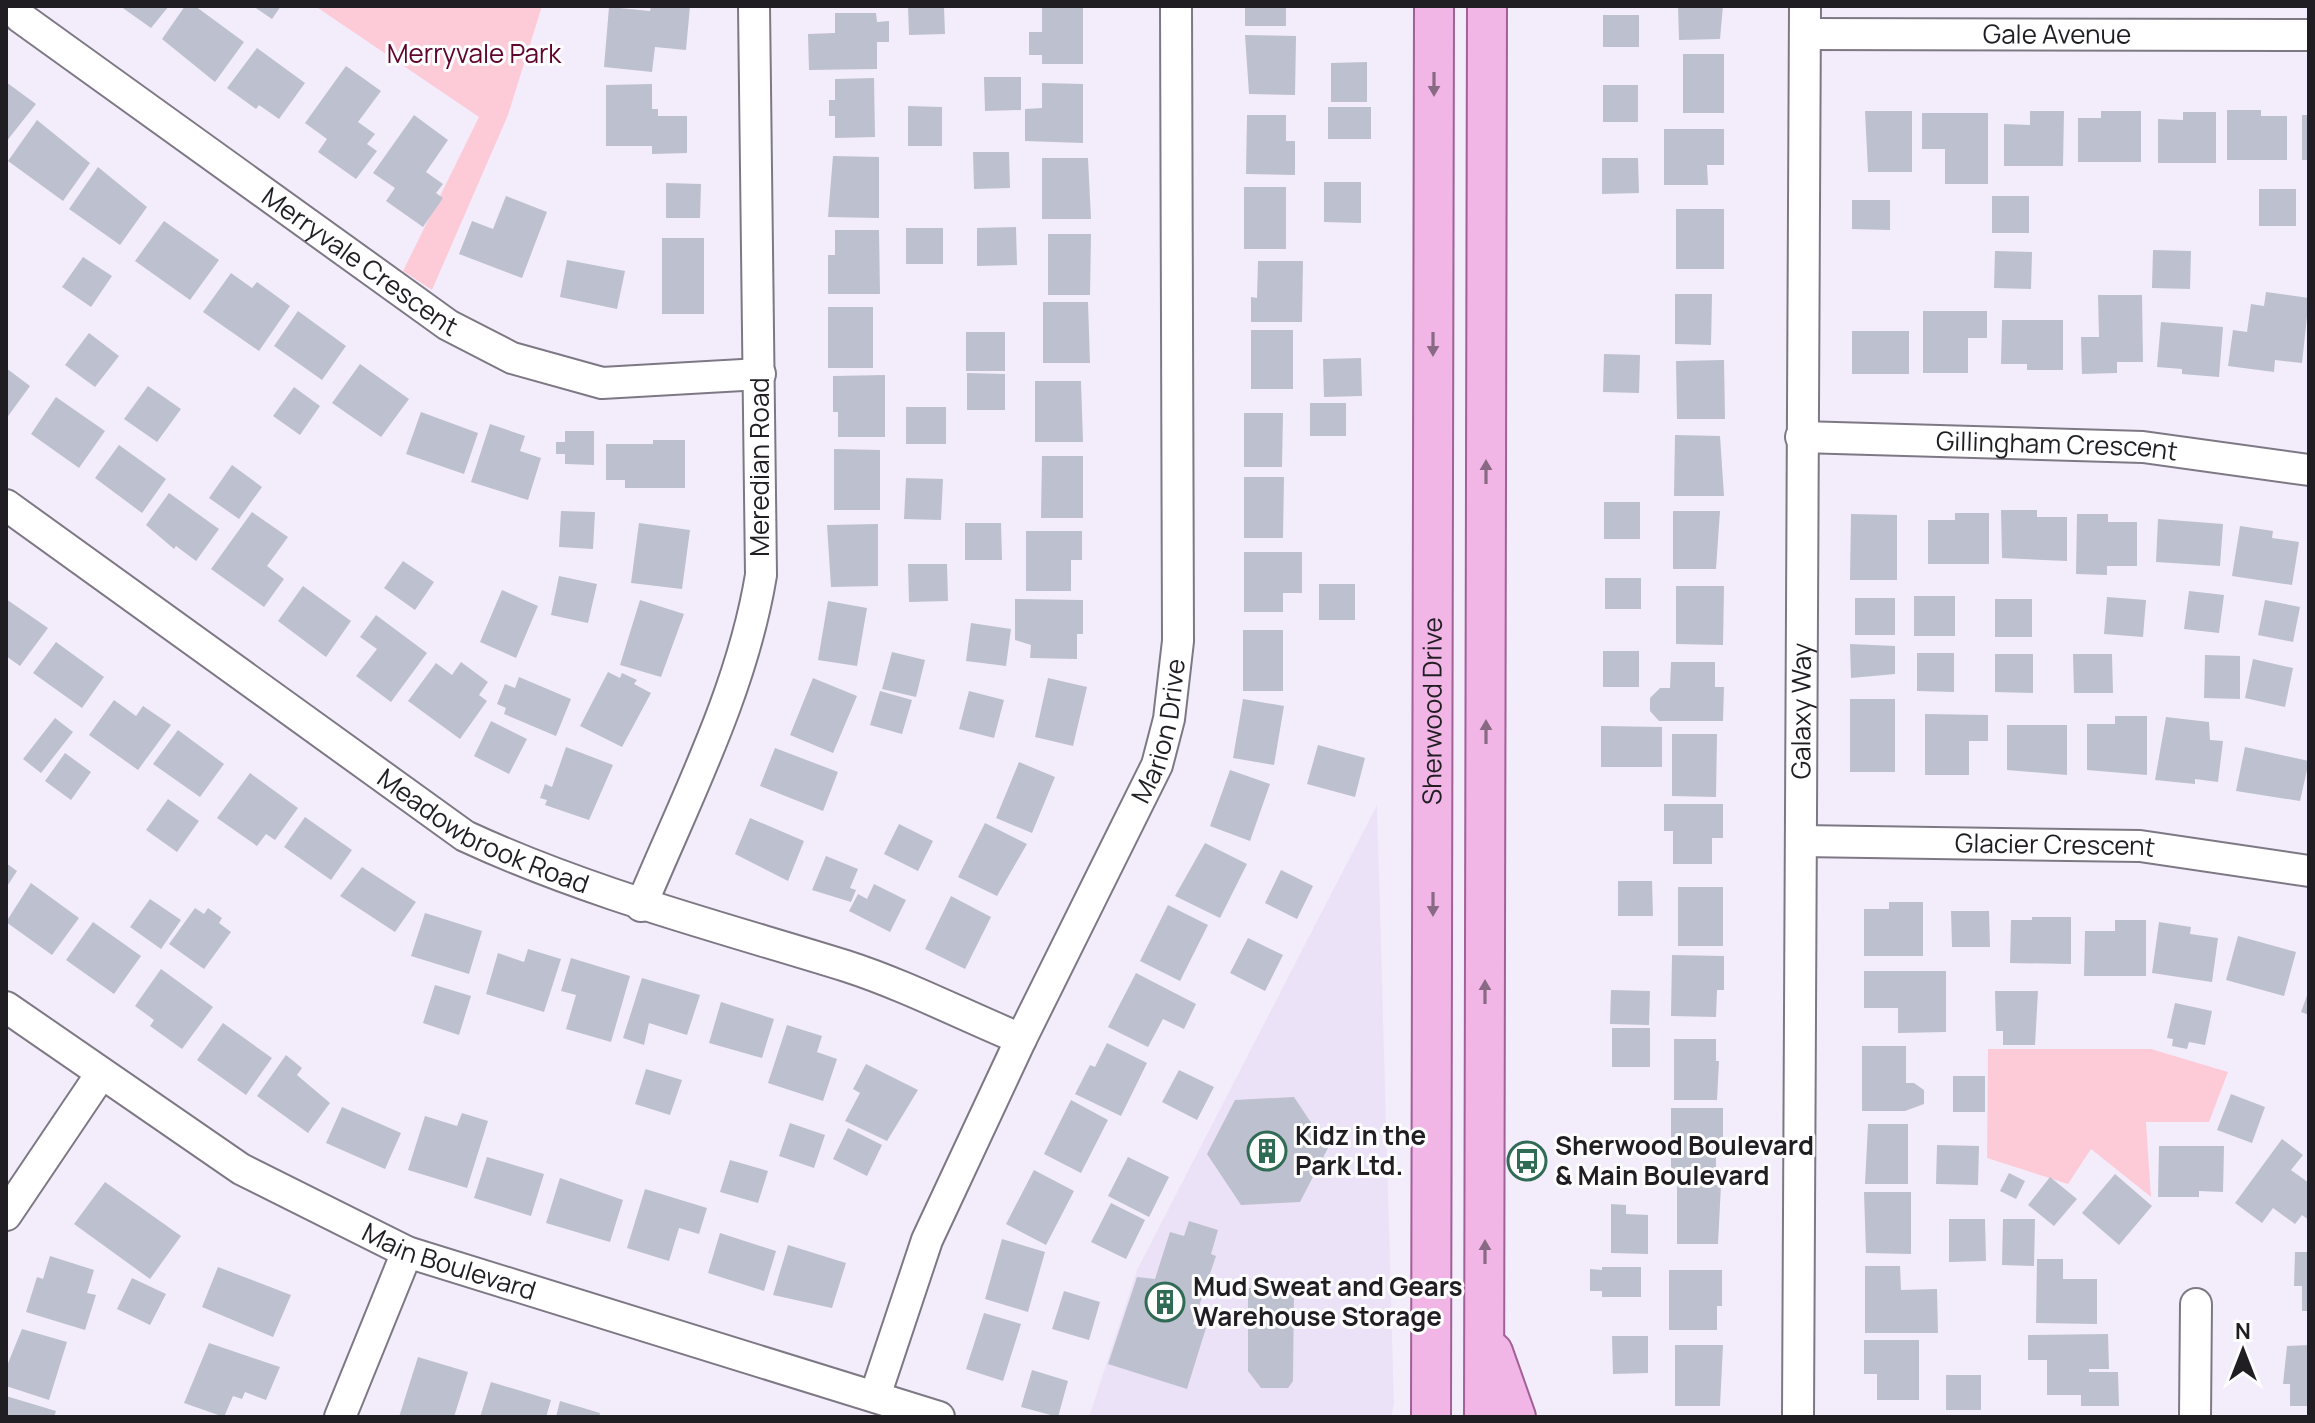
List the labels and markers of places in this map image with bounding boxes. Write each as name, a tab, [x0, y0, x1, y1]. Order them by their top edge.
place label: Kidz in the Park Ltd.	[1295, 1117, 1426, 1183]
place label: Sherwood Boulevard & Main Boulevard	[1555, 1127, 1814, 1193]
building icon: Kidz in the Park Ltd.	[1246, 1130, 1288, 1172]
bus stop icon: Sherwood Boulevard & Main Boulevard	[1506, 1140, 1548, 1182]
place label: Mud Sweat and Gears Warehouse Storage	[1193, 1268, 1463, 1334]
building icon: Mud Sweat and Gears Warehouse Storage	[1144, 1281, 1186, 1323]

